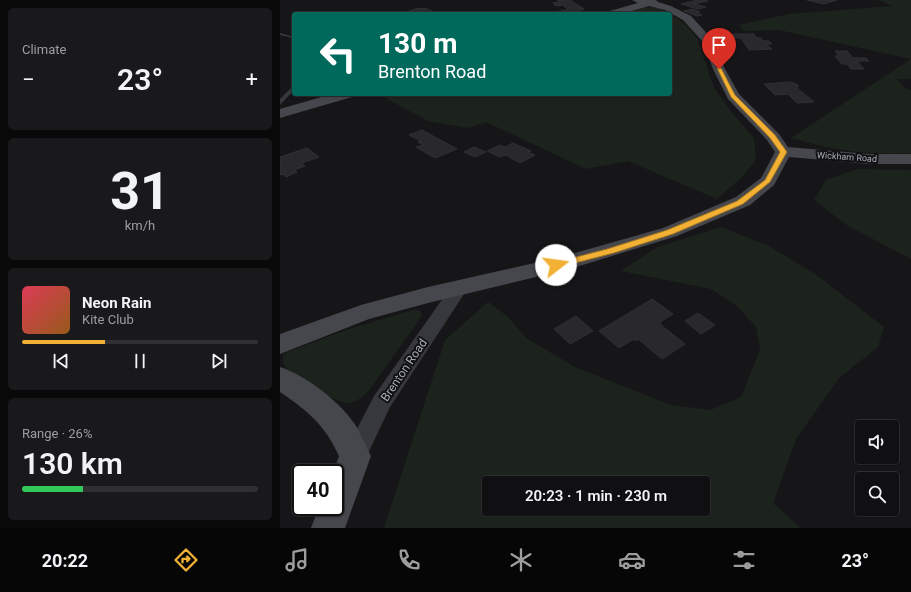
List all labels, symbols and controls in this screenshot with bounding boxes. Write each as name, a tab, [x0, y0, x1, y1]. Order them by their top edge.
text: 130 m	[378, 27, 457, 60]
icon: left	[312, 28, 364, 80]
pin	[702, 28, 736, 69]
icon: arrive	[708, 34, 730, 56]
text: Climate	[22, 42, 66, 57]
text: Brenton Road	[378, 61, 486, 82]
text: 23°	[117, 62, 163, 97]
text: −	[22, 67, 35, 92]
text: +	[246, 67, 258, 92]
street label: Wickham Road	[817, 150, 877, 164]
text: 31	[110, 161, 170, 222]
text: km/h	[125, 218, 155, 233]
position arrow	[535, 244, 577, 286]
text: Neon Rain	[82, 294, 151, 312]
text: Kite Club	[82, 312, 134, 327]
street label: Brenton Road	[378, 336, 430, 404]
icon: previous	[50, 350, 72, 372]
icon: pause	[129, 350, 151, 372]
icon: next	[208, 350, 230, 372]
map controls	[855, 420, 899, 516]
button: sound	[855, 420, 899, 464]
text: Range · 26%	[22, 426, 92, 441]
text: 130 km	[22, 446, 123, 481]
speed limit sign: 40	[292, 464, 344, 516]
button: search	[855, 472, 899, 516]
text: 20:23 · 1 min · 230 m	[525, 487, 667, 505]
icon: directions	[172, 546, 200, 574]
icon: music	[283, 546, 311, 574]
icon: phone	[395, 546, 423, 574]
icon: climate	[507, 546, 535, 574]
icon: car	[618, 546, 646, 574]
icon: filters	[730, 546, 758, 574]
text: 20:22	[42, 550, 88, 571]
text: 23°	[841, 550, 869, 571]

